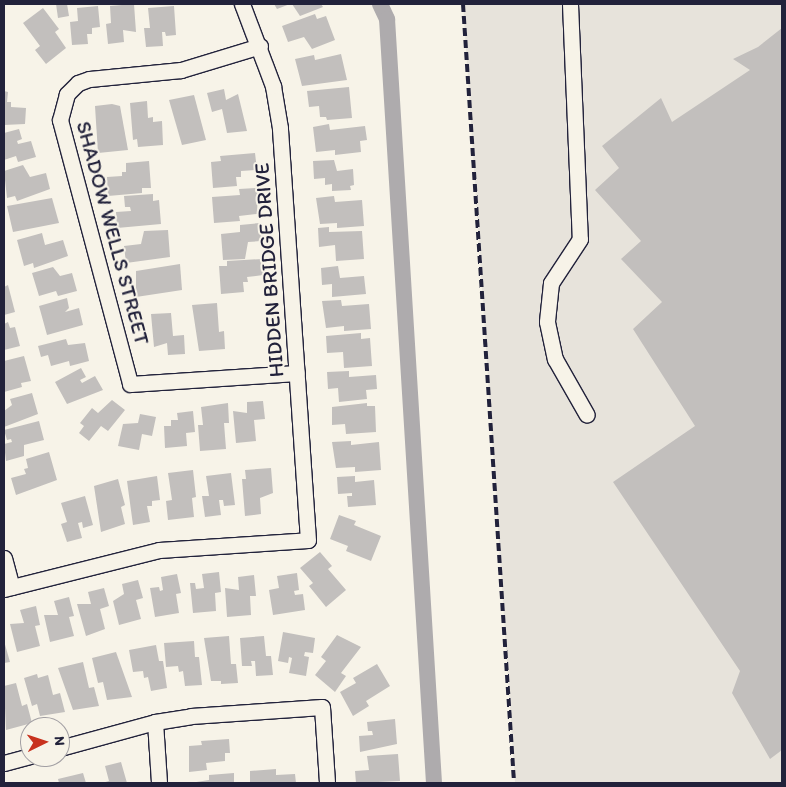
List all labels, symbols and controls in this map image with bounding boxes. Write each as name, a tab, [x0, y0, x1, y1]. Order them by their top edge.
street label: SHADOW WELLS STREET	[71, 118, 155, 348]
street label: HIDDEN BRIDGE DRIVE	[249, 160, 289, 380]
north arrow	[20, 717, 70, 767]
text: N	[51, 736, 68, 746]

